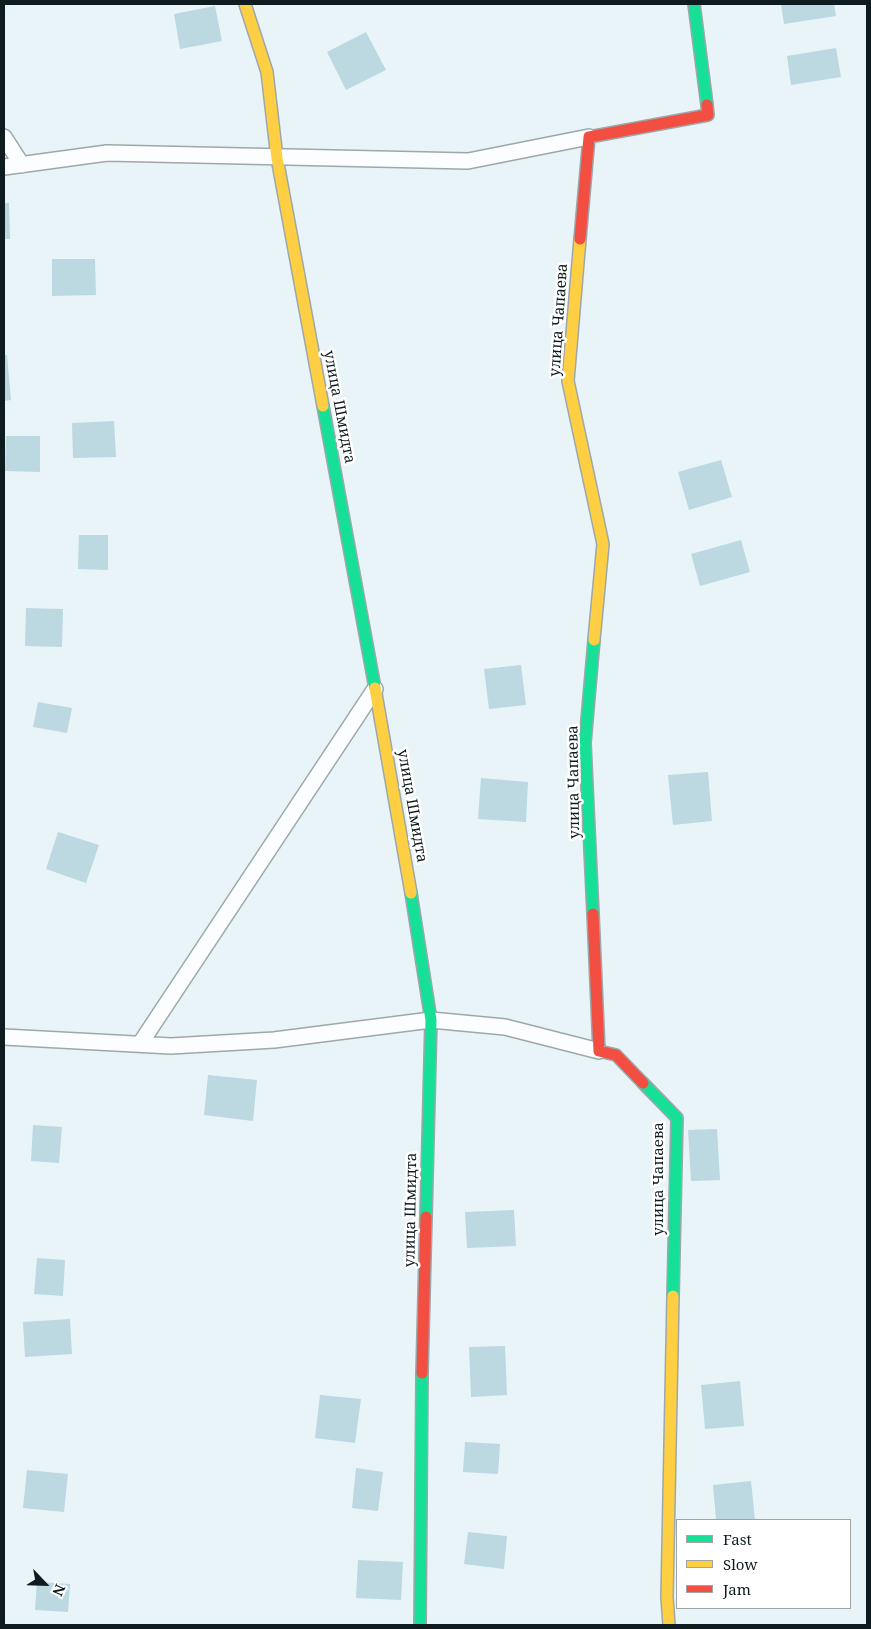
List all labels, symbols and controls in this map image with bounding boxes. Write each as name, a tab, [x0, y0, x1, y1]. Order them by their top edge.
street label: улица Чапаева	[546, 263, 572, 377]
street label: улица Шмидта	[319, 349, 359, 465]
street label: улица Чапаева	[564, 725, 584, 839]
street label: улица Шмидта	[393, 748, 431, 864]
street label: улица Чапаева	[650, 1122, 668, 1236]
street label: улица Шмидта	[401, 1153, 421, 1267]
legend	[676, 1519, 851, 1609]
text: Fast	[723, 1529, 752, 1549]
text: Slow	[723, 1554, 757, 1574]
north arrow	[20, 1559, 70, 1609]
text: Jam	[723, 1579, 751, 1599]
text: N	[48, 1581, 70, 1599]

